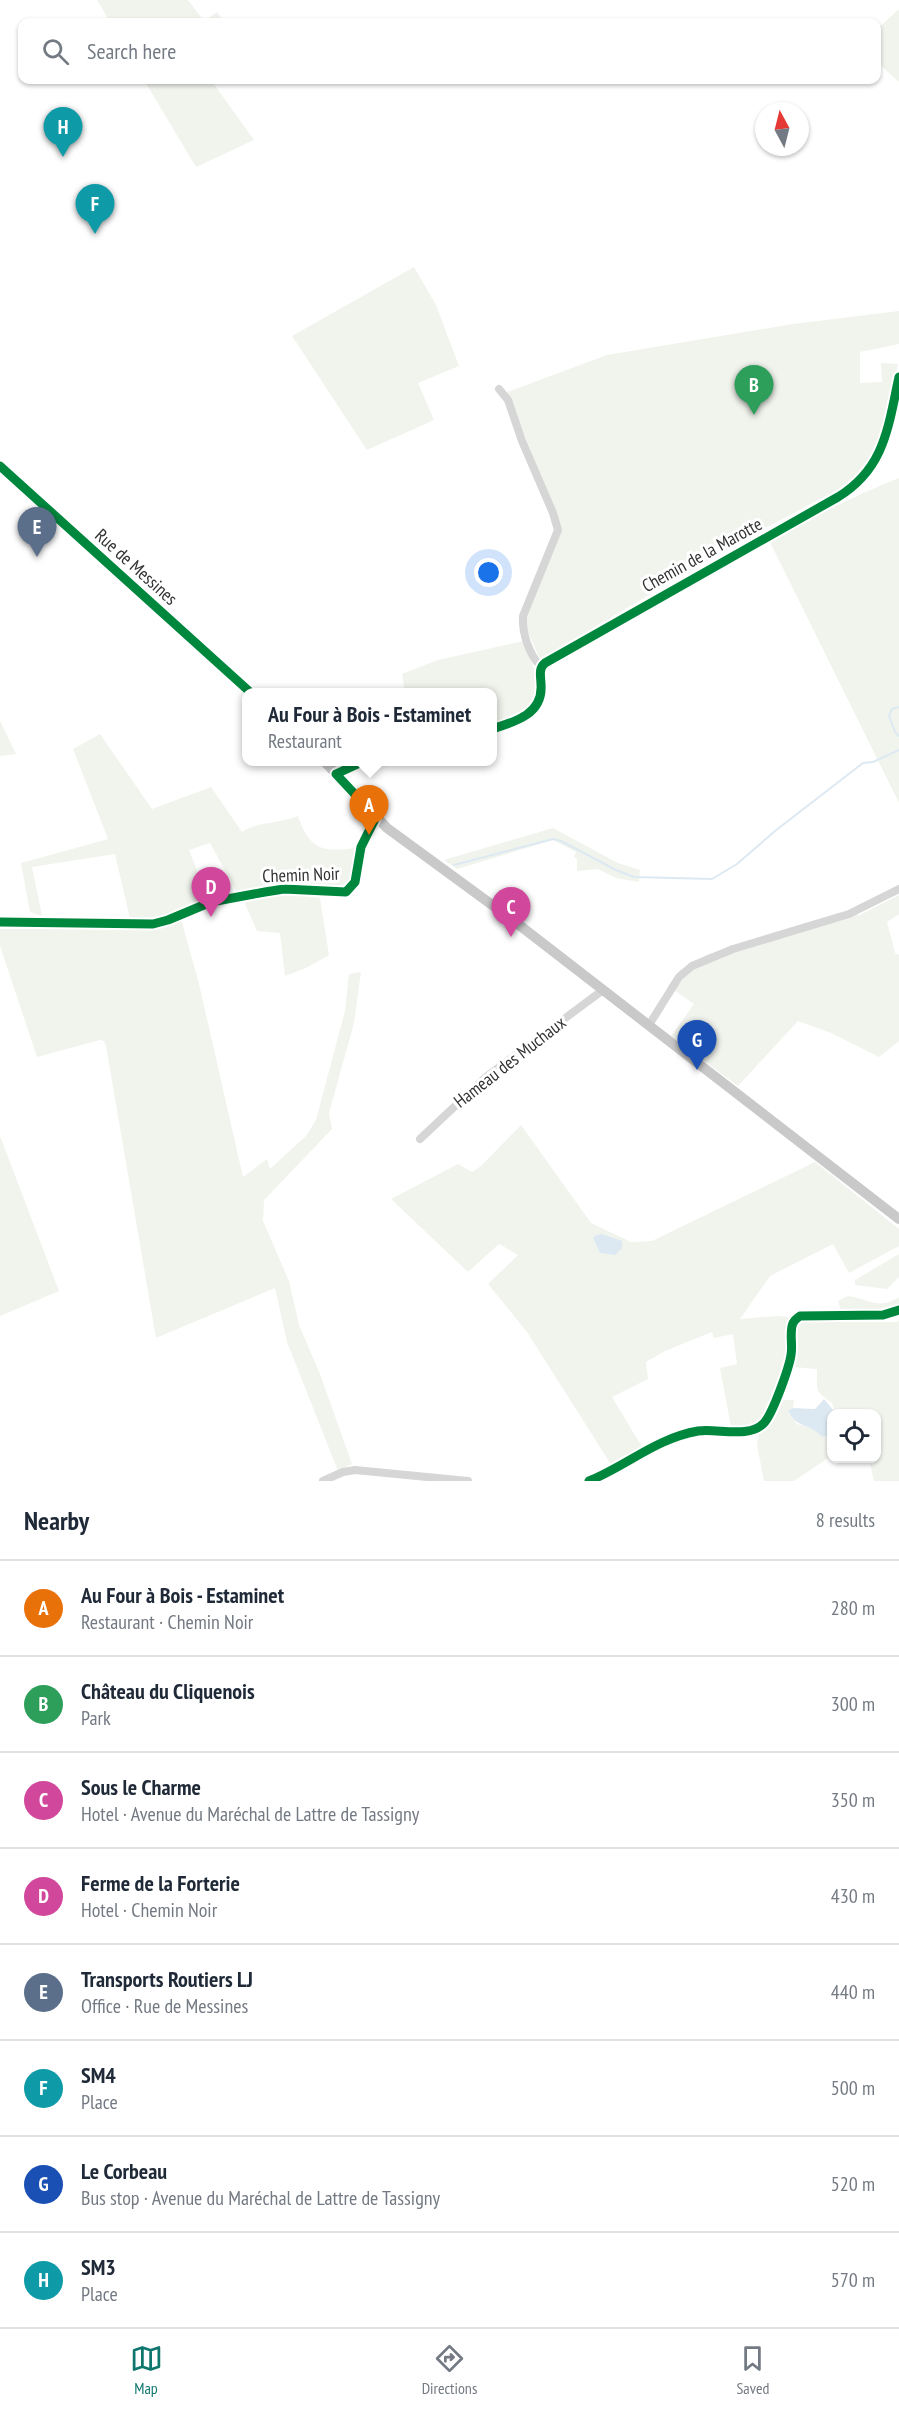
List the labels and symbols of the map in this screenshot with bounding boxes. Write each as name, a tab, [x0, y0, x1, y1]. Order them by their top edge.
north arrow	[755, 102, 809, 156]
pin: H	[44, 108, 82, 157]
pin: F	[76, 184, 115, 234]
pin: B	[734, 366, 774, 415]
pin: E	[18, 508, 57, 557]
street label: Chemin de la Marotte	[638, 512, 766, 597]
street label: Rue de Messines	[90, 524, 182, 610]
your location	[474, 558, 503, 587]
pin: A	[350, 786, 388, 835]
street label: Chemin Noir	[262, 862, 340, 887]
pin: D	[192, 868, 230, 917]
pin: C	[492, 888, 530, 937]
street label: Hameau des Muchaux	[449, 1010, 571, 1113]
pin: G	[678, 1020, 716, 1070]

